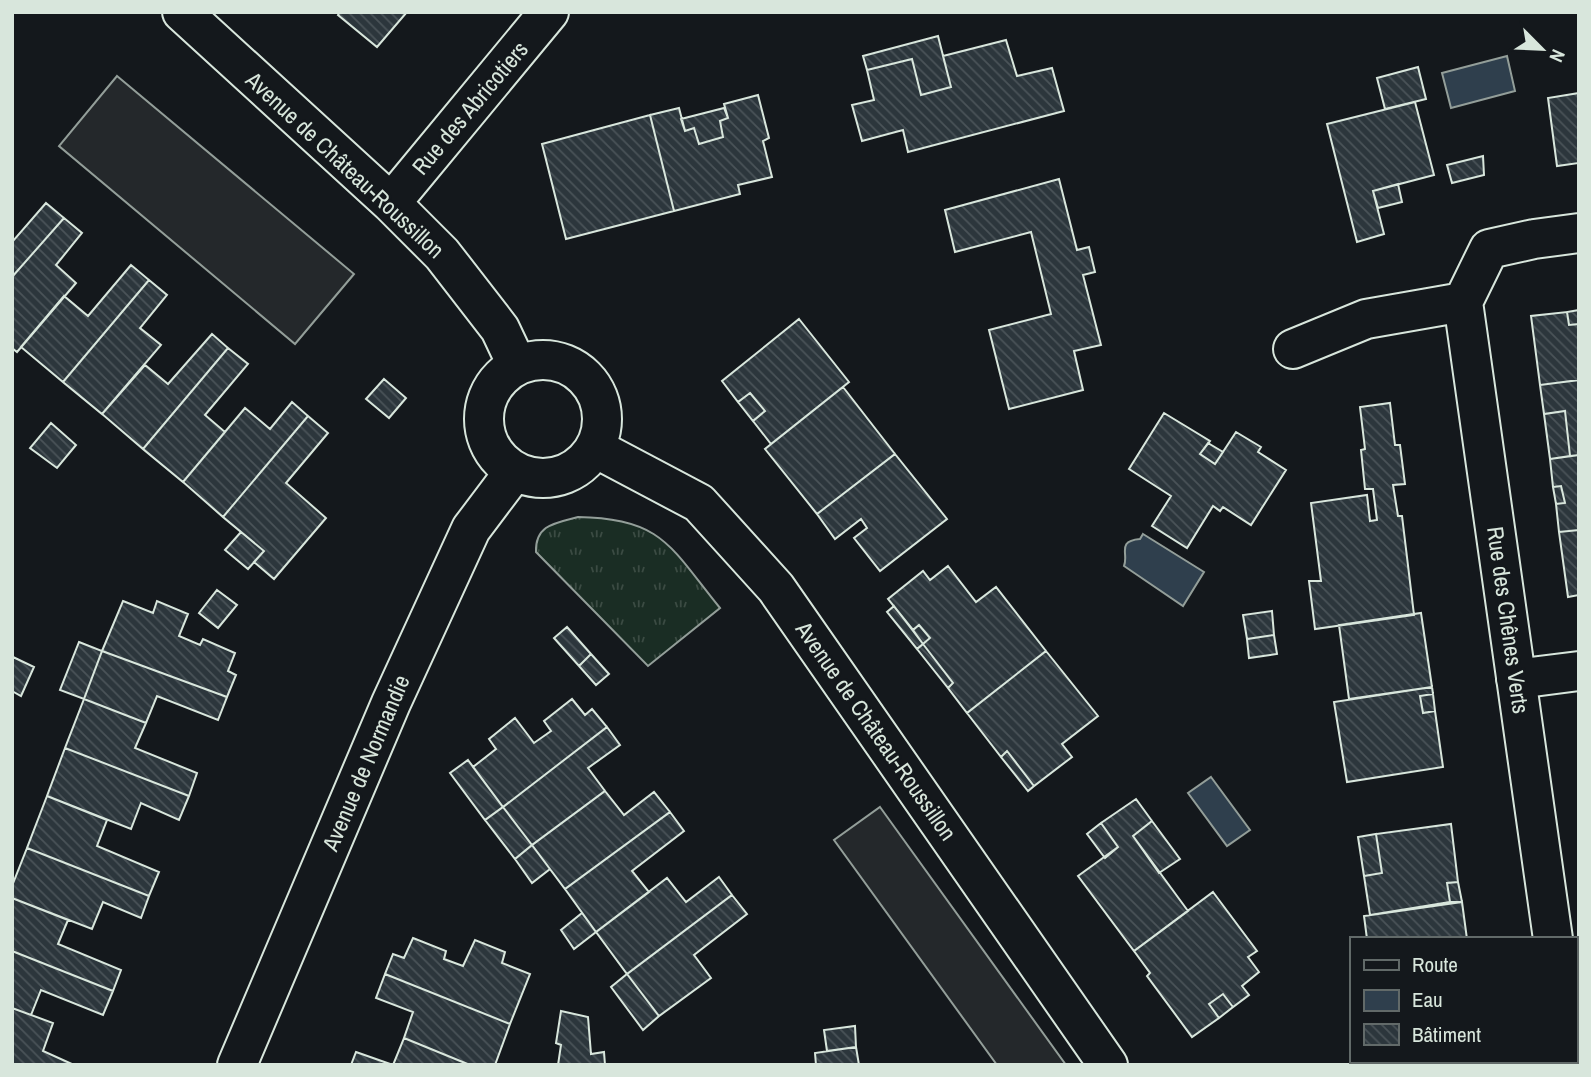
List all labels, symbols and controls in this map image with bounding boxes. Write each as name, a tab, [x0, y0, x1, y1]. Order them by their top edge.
north arrow	[1507, 14, 1577, 84]
street label: Rue des Abricotiers	[405, 34, 535, 181]
text: N	[1543, 45, 1572, 66]
street label: Avenue de Château-Roussillon	[239, 64, 451, 265]
street label: Rue des Chênes Verts	[1480, 524, 1537, 716]
street label: Avenue de Château-Roussillon	[788, 614, 964, 846]
street label: Avenue de Normandie	[314, 670, 417, 856]
legend	[1350, 937, 1577, 1063]
text: Route	[1412, 950, 1458, 979]
text: Eau	[1412, 985, 1443, 1014]
text: Bâtiment	[1412, 1020, 1481, 1049]

